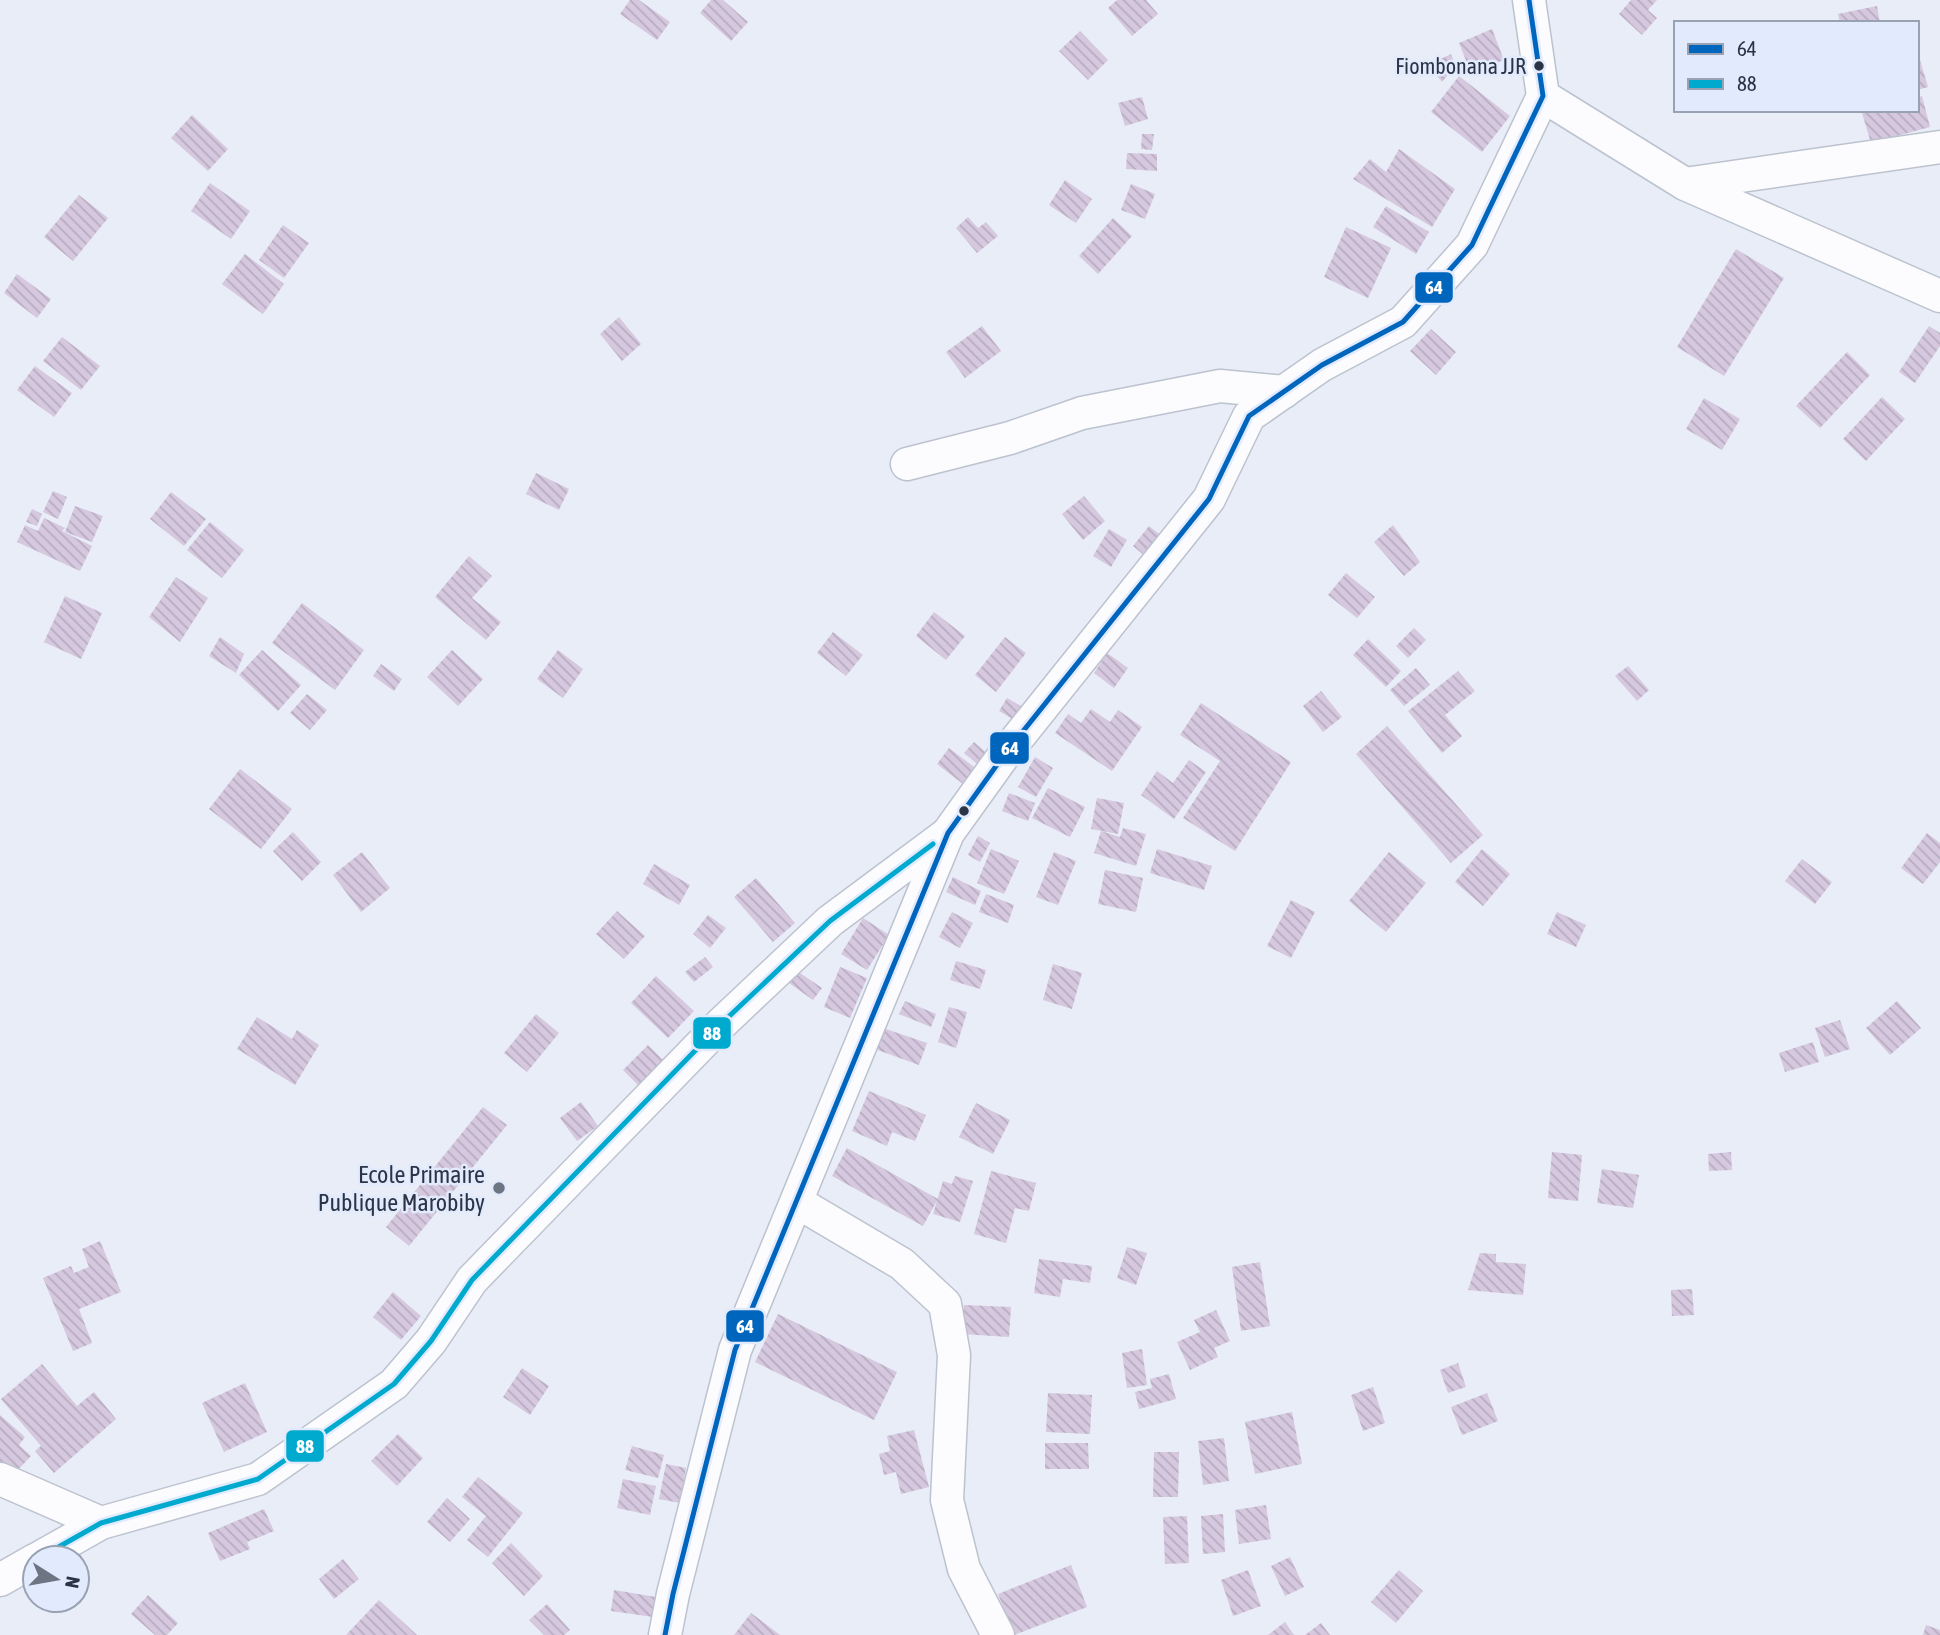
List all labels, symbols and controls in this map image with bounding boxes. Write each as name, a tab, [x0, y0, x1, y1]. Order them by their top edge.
legend	[1674, 21, 1919, 112]
text: 64	[1737, 36, 1757, 60]
place label: Fiombonana JJR	[1395, 53, 1526, 79]
marker: Fiombonana JJR	[1532, 59, 1546, 73]
text: 88	[1737, 71, 1757, 95]
line badge: 64	[1414, 271, 1454, 304]
text: 64	[1425, 276, 1443, 298]
line badge: 64	[989, 731, 1030, 765]
text: 64	[1001, 737, 1019, 759]
unlabelled marker	[957, 804, 971, 818]
line badge: 88	[692, 1016, 732, 1050]
text: 88	[703, 1022, 721, 1044]
place label: Ecole Primaire Publique Marobiby	[318, 1161, 485, 1216]
marker: Ecole Primaire Publique Marobiby	[491, 1180, 507, 1196]
line badge: 64	[725, 1309, 765, 1343]
text: 64	[736, 1315, 754, 1337]
line badge: 88	[285, 1429, 325, 1463]
text: 88	[296, 1435, 314, 1457]
north arrow	[21, 1544, 91, 1614]
text: N	[61, 1575, 85, 1590]

